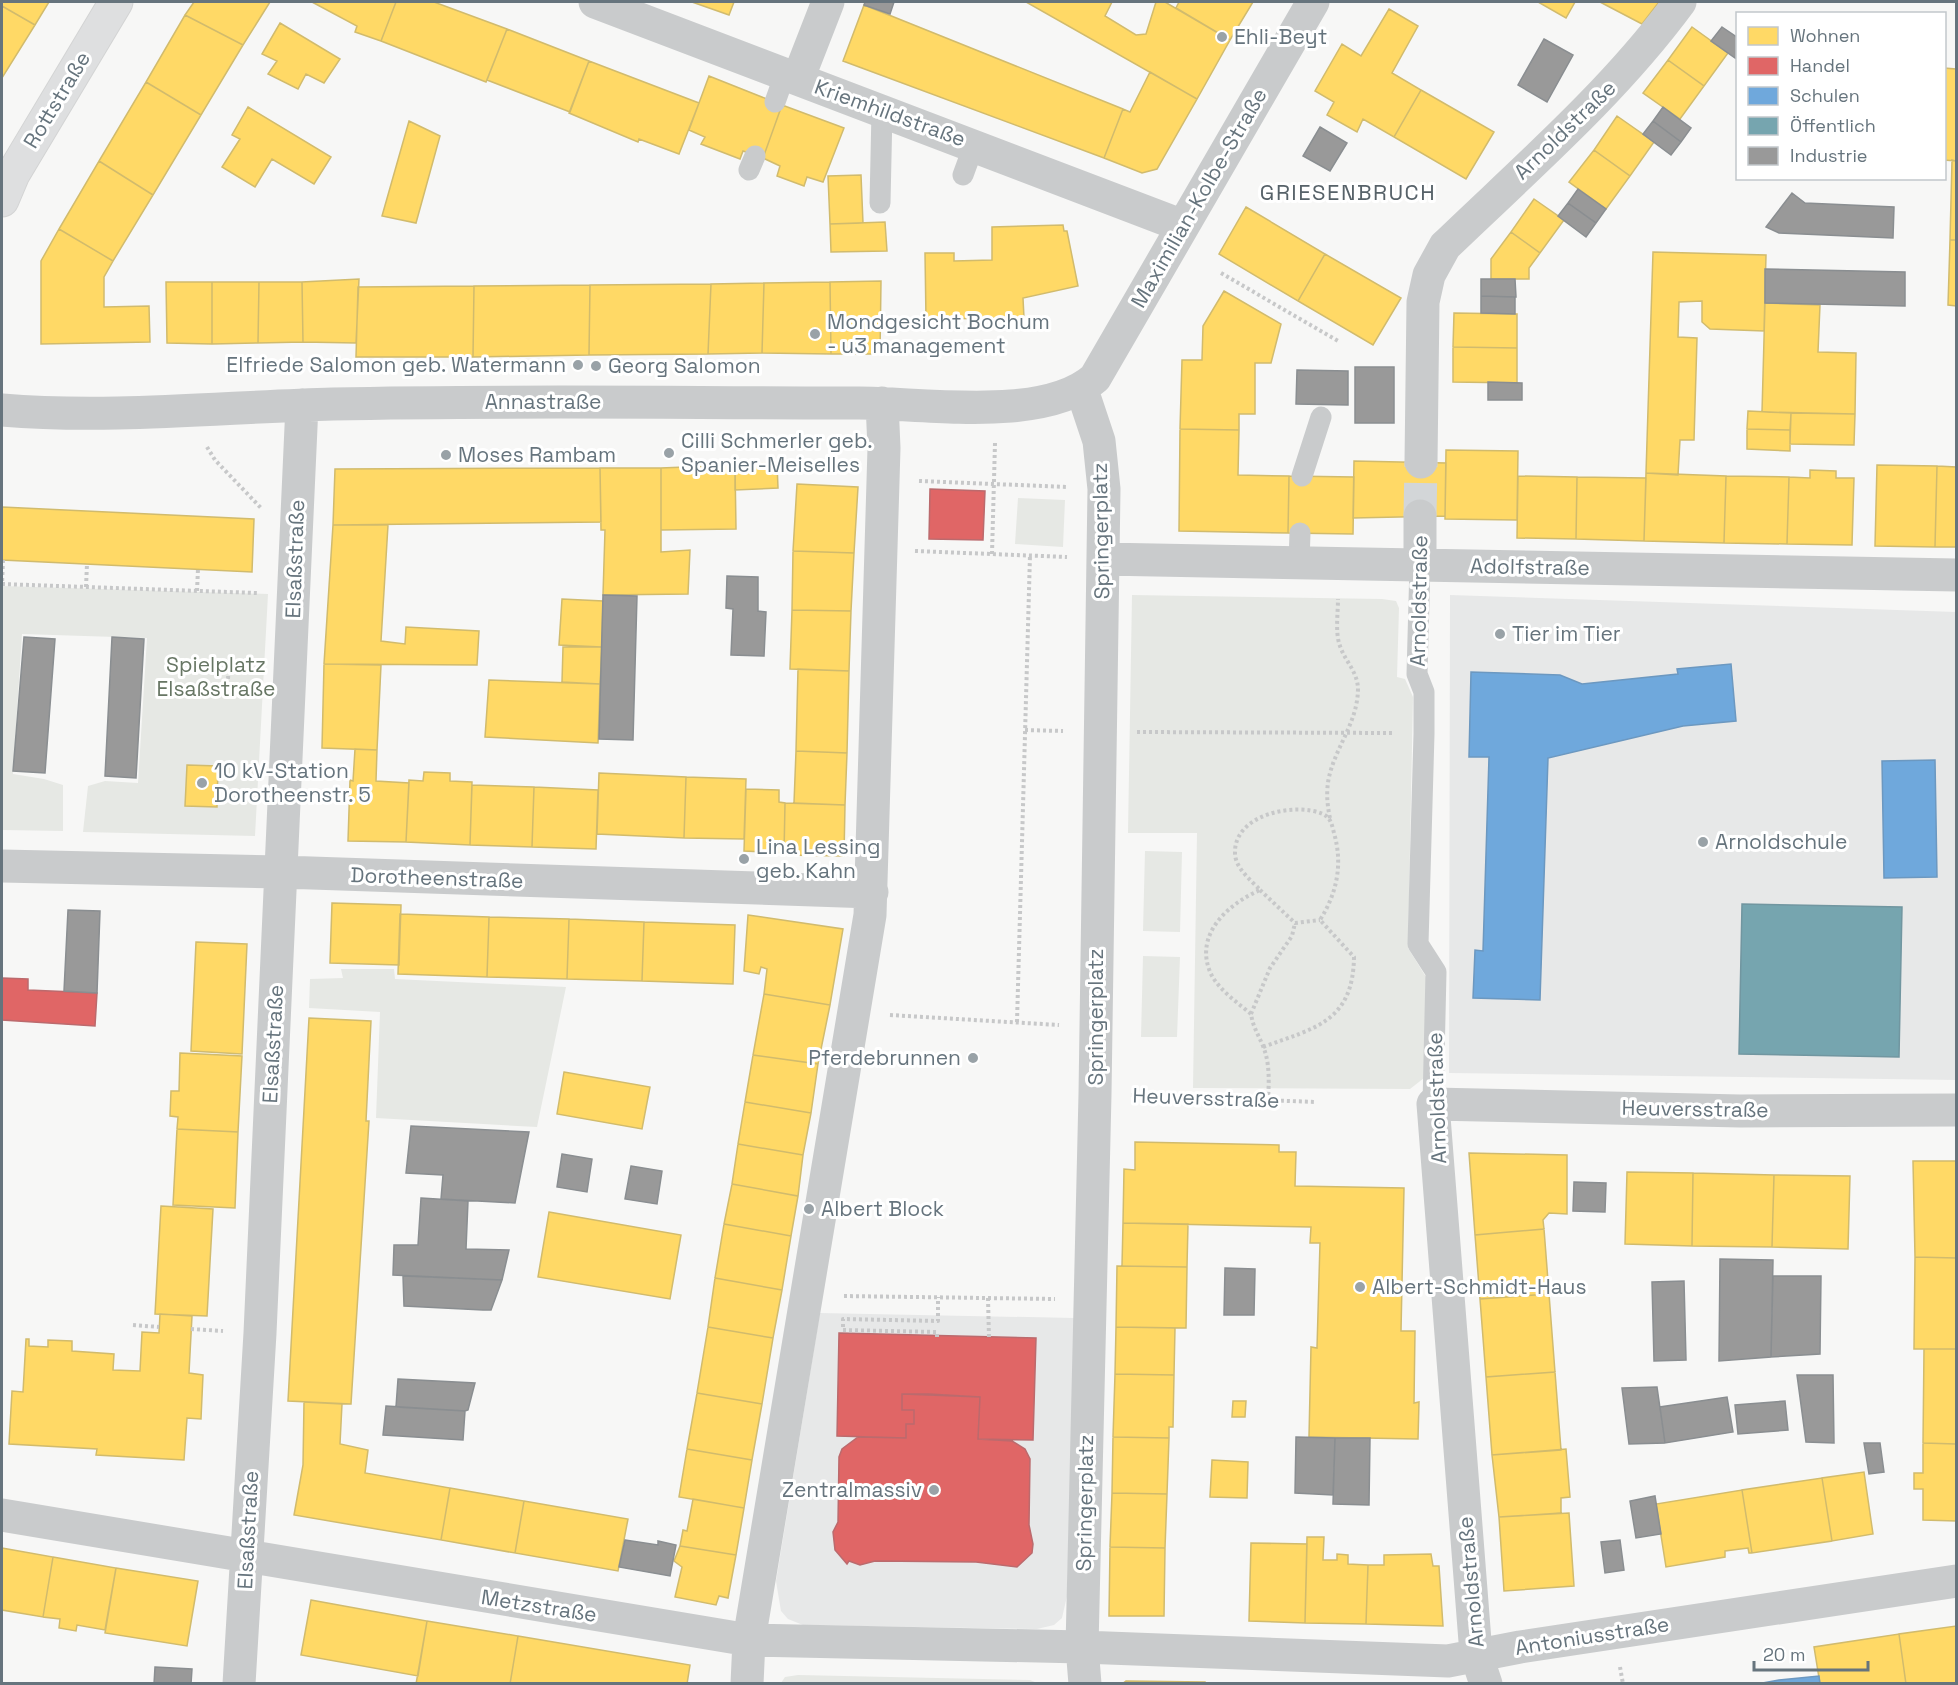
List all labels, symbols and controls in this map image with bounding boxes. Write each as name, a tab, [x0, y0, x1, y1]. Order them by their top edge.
legend	[1736, 12, 1946, 180]
place label: Ehli-Beyt	[1234, 23, 1327, 50]
text: Wohnen	[1790, 24, 1860, 47]
marker: Ehli-Beyt	[1215, 30, 1229, 44]
street label: Rottstraße	[17, 46, 96, 153]
text: Handel	[1790, 54, 1850, 77]
street label: Kriemhildstraße	[811, 73, 969, 152]
street label: Arnoldstraße	[1508, 74, 1621, 185]
street label: Maximilian-Kolbe-Straße	[1124, 83, 1273, 313]
text: Schulen	[1790, 84, 1860, 107]
text: Öffentlich	[1790, 114, 1876, 137]
text: Industrie	[1790, 144, 1867, 167]
district label: GRIESENBRUCH	[1260, 178, 1436, 206]
place label: Mondgesicht Bochum - u3 management	[827, 308, 1050, 359]
marker: Mondgesicht Bochum - u3 management	[808, 327, 822, 341]
place label: Elfriede Salomon geb. Watermann	[226, 351, 566, 378]
place label: Georg Salomon	[608, 352, 761, 379]
marker: Elfriede Salomon geb. Watermann	[571, 358, 585, 372]
marker: Georg Salomon	[589, 359, 603, 373]
street label: Annastraße	[485, 388, 601, 415]
place label: Cilli Schmerler geb. Spanier-Meiselles	[681, 427, 873, 478]
place label: Moses Rambam	[458, 441, 616, 468]
marker: Cilli Schmerler geb. Spanier-Meiselles	[662, 446, 676, 460]
marker: Moses Rambam	[439, 448, 453, 462]
street label: Springerplatz	[1086, 462, 1115, 600]
street label: Elsaßstraße	[279, 499, 310, 619]
street label: Arnoldstraße	[1404, 535, 1433, 667]
street label: Adolfstraße	[1470, 552, 1590, 581]
place label: Tier im Tier	[1512, 620, 1621, 647]
marker: Tier im Tier	[1493, 627, 1507, 641]
park label: Spielplatz Elsaßstraße	[157, 651, 275, 702]
place label: 10 kV-Station Dorotheenstr. 5	[214, 757, 371, 808]
marker: 10 kV-Station Dorotheenstr. 5	[195, 776, 209, 790]
place label: Arnoldschule	[1715, 828, 1847, 855]
place label: Lina Lessing geb. Kahn	[756, 833, 880, 884]
marker: Arnoldschule	[1696, 835, 1710, 849]
marker: Lina Lessing geb. Kahn	[737, 852, 751, 866]
street label: Dorotheenstraße	[350, 861, 524, 894]
street label: Springerplatz	[1082, 949, 1109, 1085]
street label: Elsaßstraße	[256, 984, 289, 1104]
street label: Arnoldstraße	[1421, 1032, 1452, 1164]
place label: Pferdebrunnen	[808, 1044, 961, 1071]
marker: Pferdebrunnen	[966, 1051, 980, 1065]
street label: Heuversstraße	[1132, 1081, 1280, 1114]
street label: Heuversstraße	[1621, 1094, 1769, 1123]
place label: Albert Block	[821, 1195, 944, 1222]
marker: Albert Block	[802, 1202, 816, 1216]
place label: Albert-Schmidt-Haus	[1372, 1273, 1587, 1300]
marker: Albert-Schmidt-Haus	[1353, 1280, 1367, 1294]
street label: Springerplatz	[1070, 1434, 1099, 1572]
street label: Elsaßstraße	[231, 1470, 264, 1590]
place label: Zentralmassiv	[782, 1476, 922, 1503]
marker: Zentralmassiv	[927, 1483, 941, 1497]
street label: Arnoldstraße	[1451, 1515, 1490, 1649]
street label: Metzstraße	[479, 1583, 599, 1628]
street label: Antoniusstraße	[1513, 1610, 1671, 1661]
scale bar	[1754, 1634, 1868, 1672]
text: 20 m	[1763, 1643, 1806, 1666]

